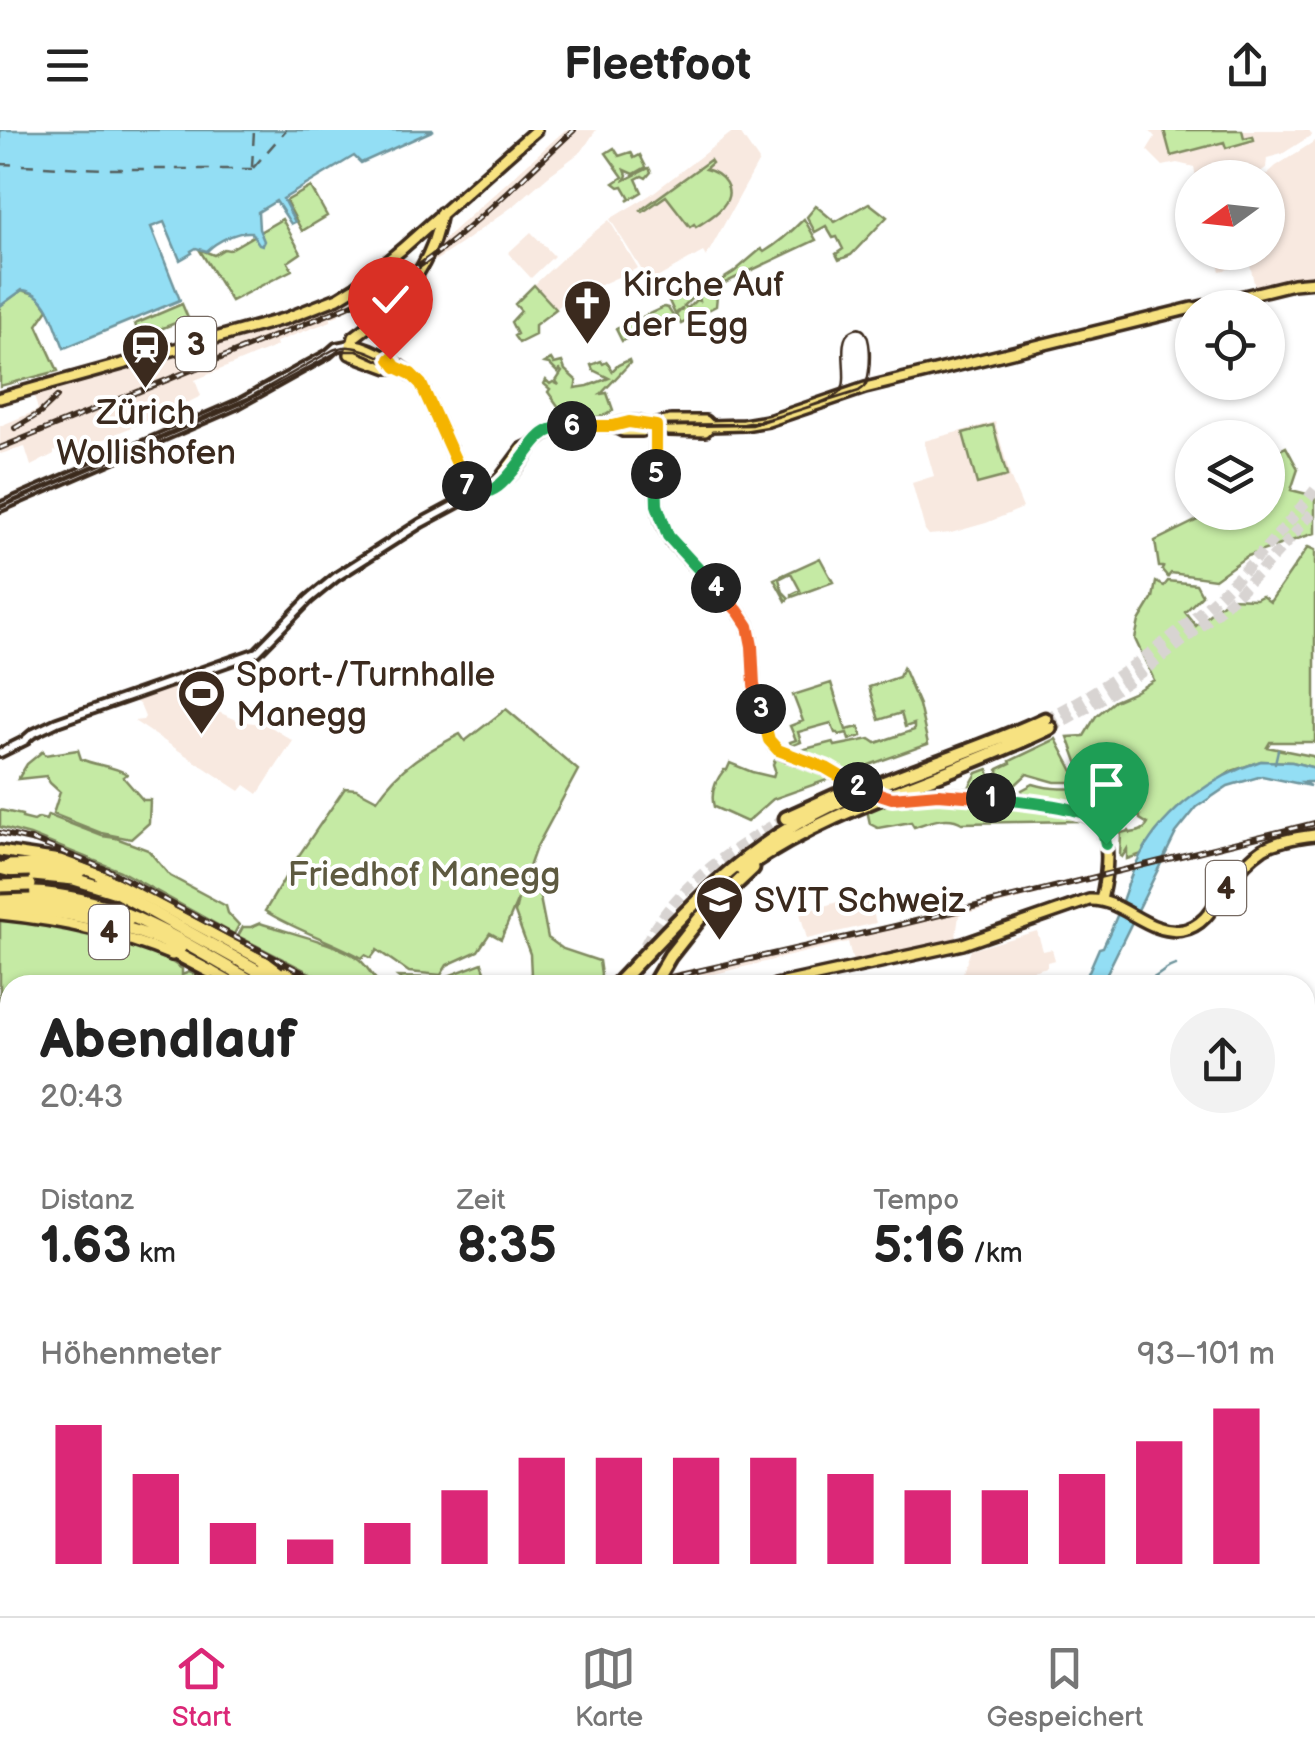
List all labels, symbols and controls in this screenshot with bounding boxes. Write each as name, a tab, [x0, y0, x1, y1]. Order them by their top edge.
icon: menu	[40, 38, 95, 93]
text: Fleetfoot	[564, 38, 751, 93]
icon: share	[1220, 38, 1275, 93]
north arrow	[1175, 160, 1285, 270]
map controls	[1175, 160, 1285, 530]
pin	[348, 257, 433, 360]
place label: Kirche Auf der Egg	[622, 264, 784, 347]
icon: check	[363, 272, 418, 327]
church icon: Kirche Auf der Egg	[561, 278, 613, 346]
button: locate	[1175, 290, 1285, 400]
road number: 3	[176, 317, 216, 371]
station icon: Zürich Wollishofen	[120, 322, 172, 390]
place label: Zürich Wollishofen	[56, 392, 236, 475]
pin: 6	[547, 401, 597, 451]
text: 6	[564, 409, 580, 442]
button: layers	[1175, 420, 1285, 530]
pin: 5	[631, 449, 681, 499]
text: 5	[648, 457, 664, 490]
pin: 7	[442, 461, 492, 511]
text: 7	[459, 469, 475, 502]
pin: 4	[691, 563, 741, 613]
text: 4	[708, 571, 724, 604]
place label: Sport-/Turnhalle Manegg	[236, 654, 495, 737]
sports icon: Sport-/Turnhalle Manegg	[175, 668, 227, 736]
pin: 3	[736, 684, 786, 734]
text: 3	[753, 692, 769, 725]
pin	[1064, 742, 1149, 845]
icon: arrive	[1079, 757, 1134, 812]
pin: 2	[833, 762, 883, 812]
text: 2	[850, 770, 866, 803]
pin: 1	[966, 773, 1016, 823]
text: 1	[985, 781, 997, 814]
park label: Friedhof Manegg	[288, 854, 560, 897]
road number: 4	[1206, 861, 1246, 915]
school or university icon: SVIT Schweiz	[693, 874, 745, 942]
place label: SVIT Schweiz	[754, 880, 966, 923]
road number: 4	[89, 905, 129, 959]
text: Abendlauf	[40, 1007, 297, 1074]
button: share	[1170, 1008, 1275, 1113]
text: 20:43	[40, 1078, 123, 1117]
text: Distanz	[40, 1184, 134, 1217]
text: Zeit	[457, 1184, 506, 1217]
text: Tempo	[873, 1184, 959, 1217]
text: 1.63	[40, 1217, 132, 1277]
text: 8:35	[457, 1217, 557, 1277]
text: 5:16	[873, 1217, 966, 1277]
text: km	[132, 1237, 176, 1270]
text: /km	[966, 1237, 1023, 1270]
text: Höhenmeter	[40, 1335, 221, 1374]
text: 93–101 m	[1137, 1335, 1275, 1374]
tab: Start	[172, 1641, 231, 1734]
tab: Karte	[575, 1641, 643, 1734]
tab: Gespeichert	[986, 1641, 1143, 1734]

